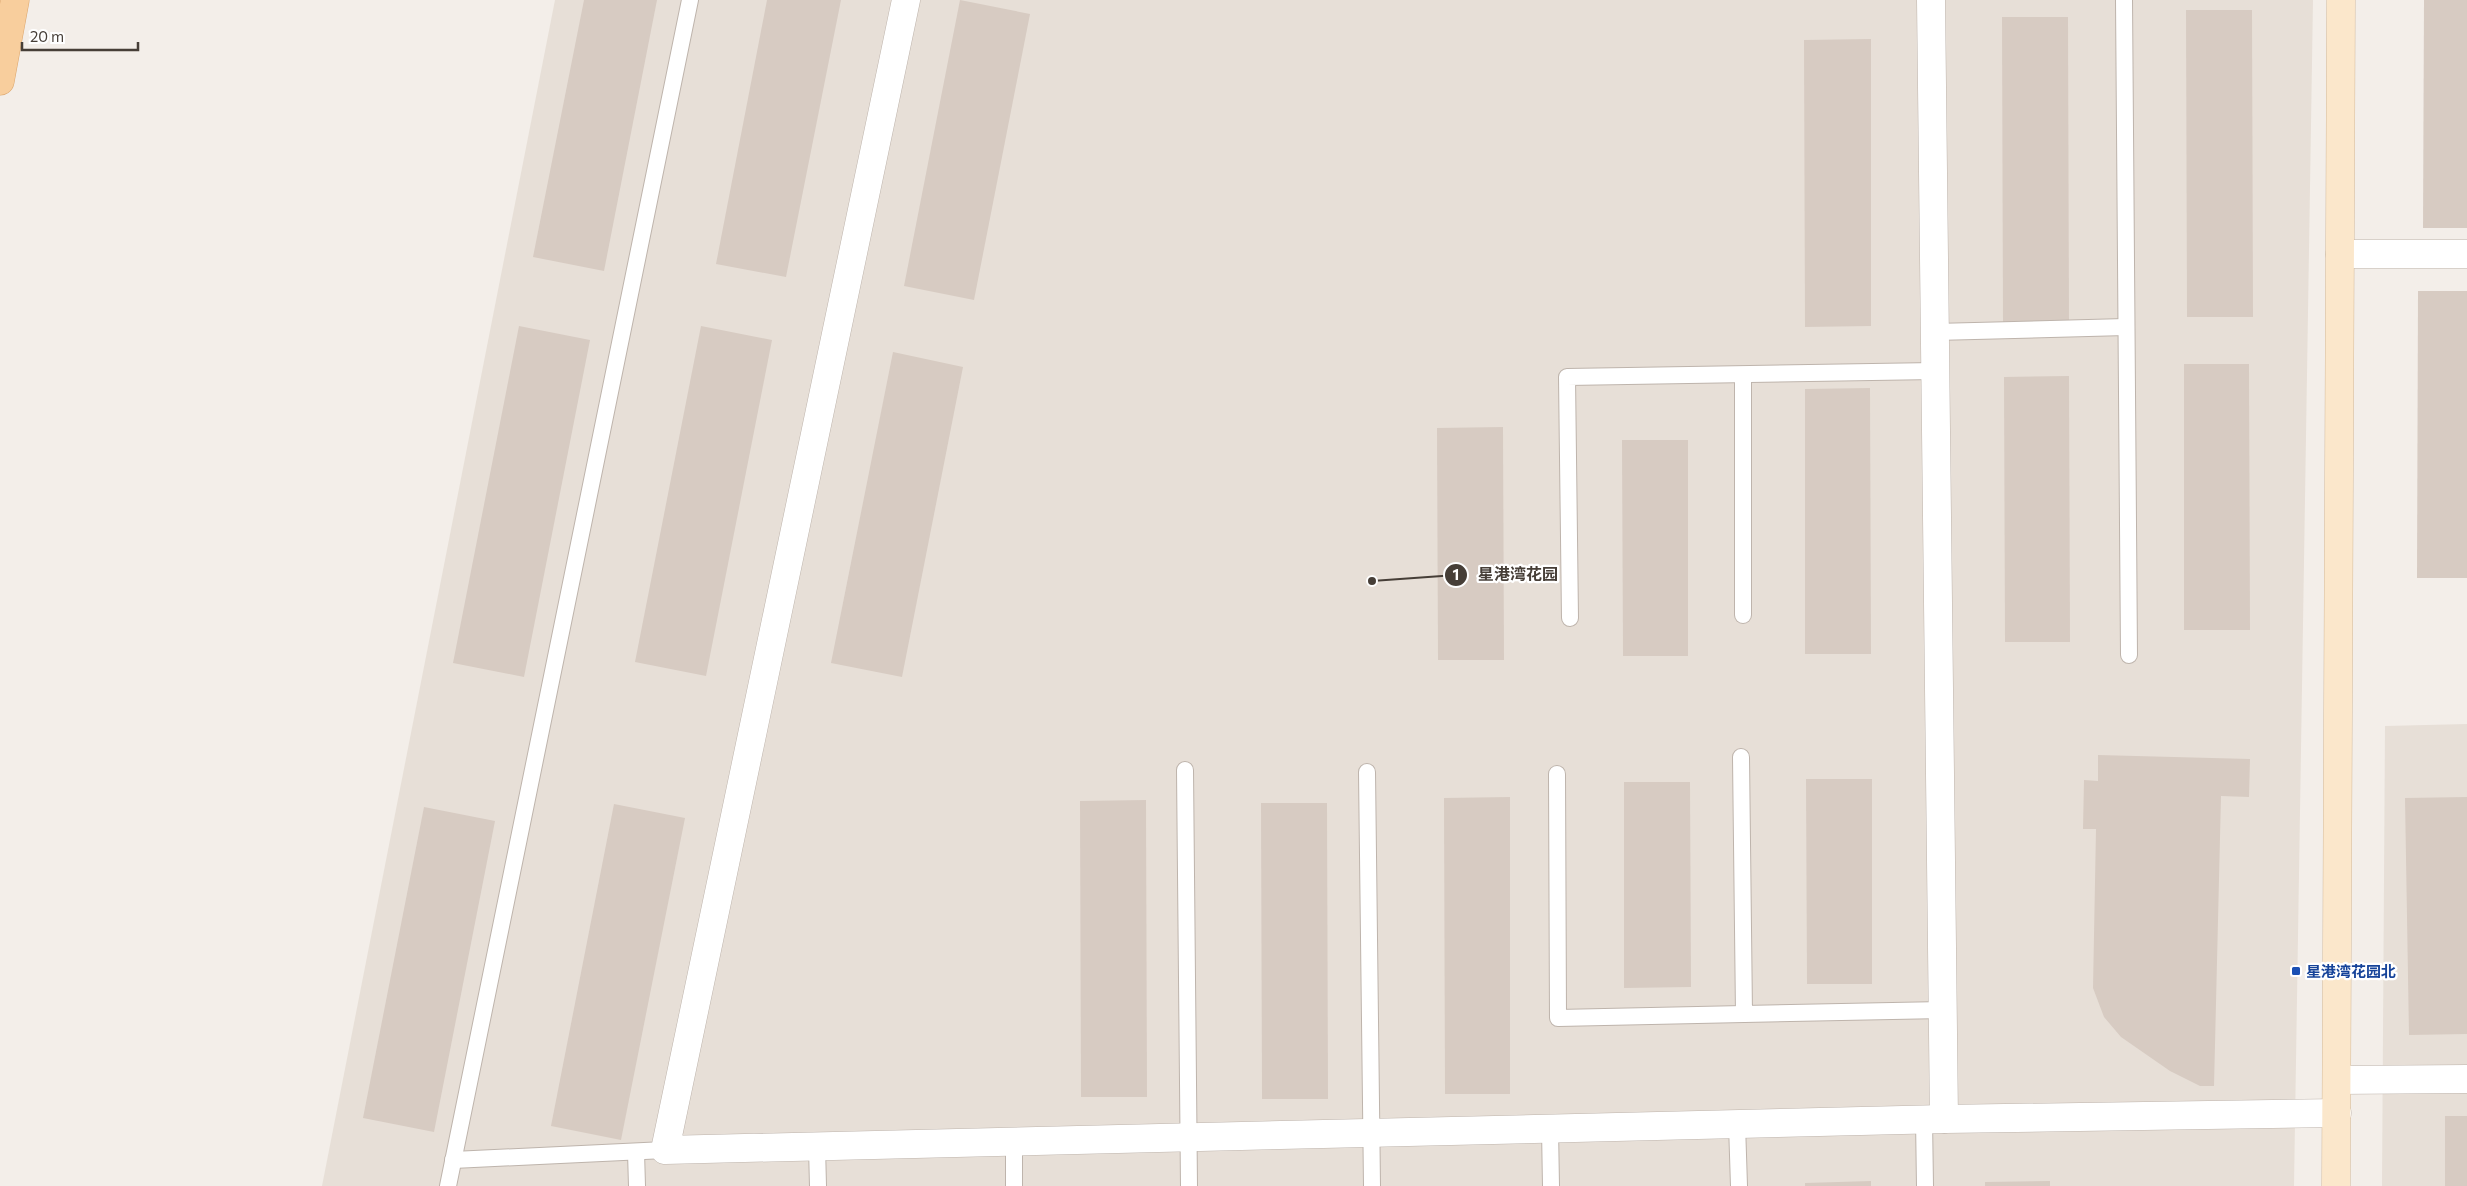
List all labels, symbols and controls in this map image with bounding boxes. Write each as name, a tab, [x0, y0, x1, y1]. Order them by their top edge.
scale bar	[22, 20, 139, 52]
text: 20 m	[30, 27, 64, 45]
callout: 星港湾花园	[1443, 559, 1568, 590]
text: 星港湾花园	[1478, 564, 1558, 583]
text: 1	[1453, 565, 1459, 583]
place label: 星港湾花园北	[2306, 962, 2396, 980]
marker: 星港湾花园北	[2290, 965, 2302, 977]

